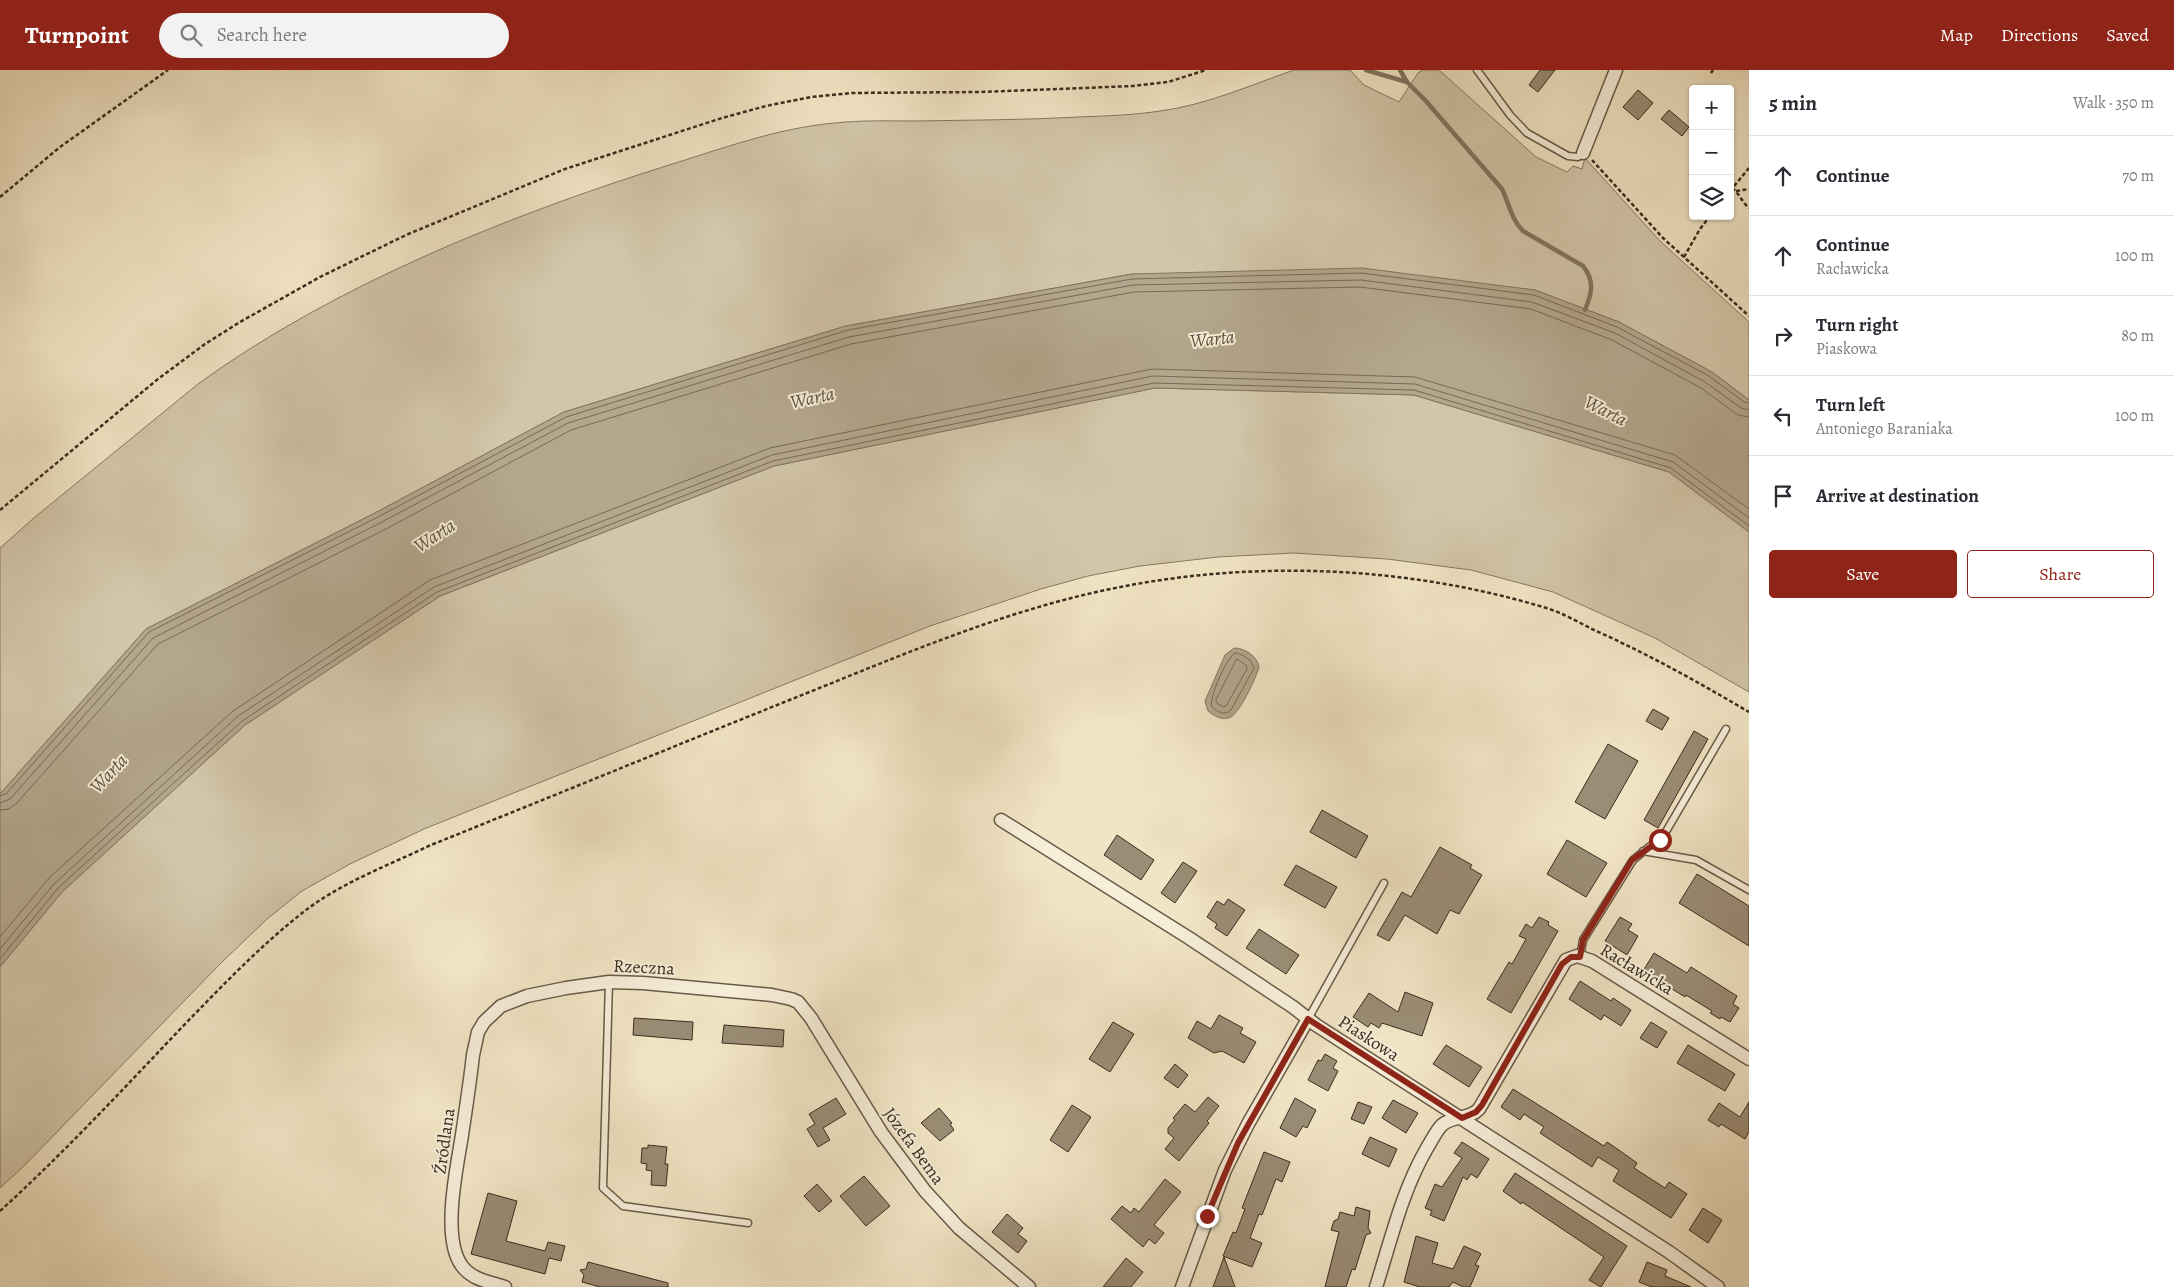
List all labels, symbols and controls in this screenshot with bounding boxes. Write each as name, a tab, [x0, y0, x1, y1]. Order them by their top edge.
search box	[159, 13, 509, 58]
text: Turnpoint	[25, 19, 129, 51]
icon: search	[177, 21, 205, 49]
text: Search here	[217, 22, 307, 48]
text: Map	[1940, 23, 1973, 47]
text: Directions	[2001, 23, 2078, 47]
text: Saved	[2106, 23, 2149, 47]
map controls	[1689, 85, 1734, 220]
button: +	[1689, 85, 1734, 130]
text: 5 min	[1769, 89, 1817, 117]
text: Walk · 350 m	[2073, 92, 2154, 114]
button: −	[1689, 130, 1734, 175]
icon: ahead	[1769, 162, 1797, 190]
text: Continue	[1816, 163, 1890, 189]
text: 70 m	[2122, 165, 2154, 187]
button: layers	[1689, 175, 1734, 220]
text: Continue	[1816, 232, 1890, 258]
icon: ahead	[1769, 242, 1797, 270]
text: 100 m	[2115, 245, 2154, 267]
text: Racławicka	[1816, 258, 1889, 280]
text: Turn right	[1816, 312, 1898, 338]
icon: right	[1769, 322, 1797, 350]
water label: Warta	[1188, 324, 1236, 354]
text: 80 m	[2121, 325, 2154, 347]
text: Piaskowa	[1816, 338, 1877, 360]
water label: Warta	[788, 381, 837, 415]
water label: Warta	[1580, 389, 1632, 433]
text: Turn left	[1816, 392, 1885, 418]
icon: left	[1769, 402, 1797, 430]
text: 100 m	[2115, 405, 2154, 427]
text: Antoniego Baraniaka	[1816, 418, 1953, 440]
icon: arrive	[1769, 482, 1797, 510]
text: Arrive at destination	[1816, 483, 1979, 509]
water label: Warta	[409, 513, 461, 559]
button: Save	[1769, 550, 1957, 598]
button: Share	[1967, 550, 2154, 598]
water label: Warta	[84, 748, 134, 799]
route start	[1649, 829, 1672, 852]
street label: Racławicka	[1596, 938, 1679, 1001]
street label: Rzeczna	[613, 953, 676, 981]
street label: Piaskowa	[1334, 1009, 1405, 1067]
street label: Józefa Bema	[878, 1102, 951, 1190]
street label: Źródlana	[427, 1106, 461, 1176]
route end	[1196, 1205, 1219, 1228]

